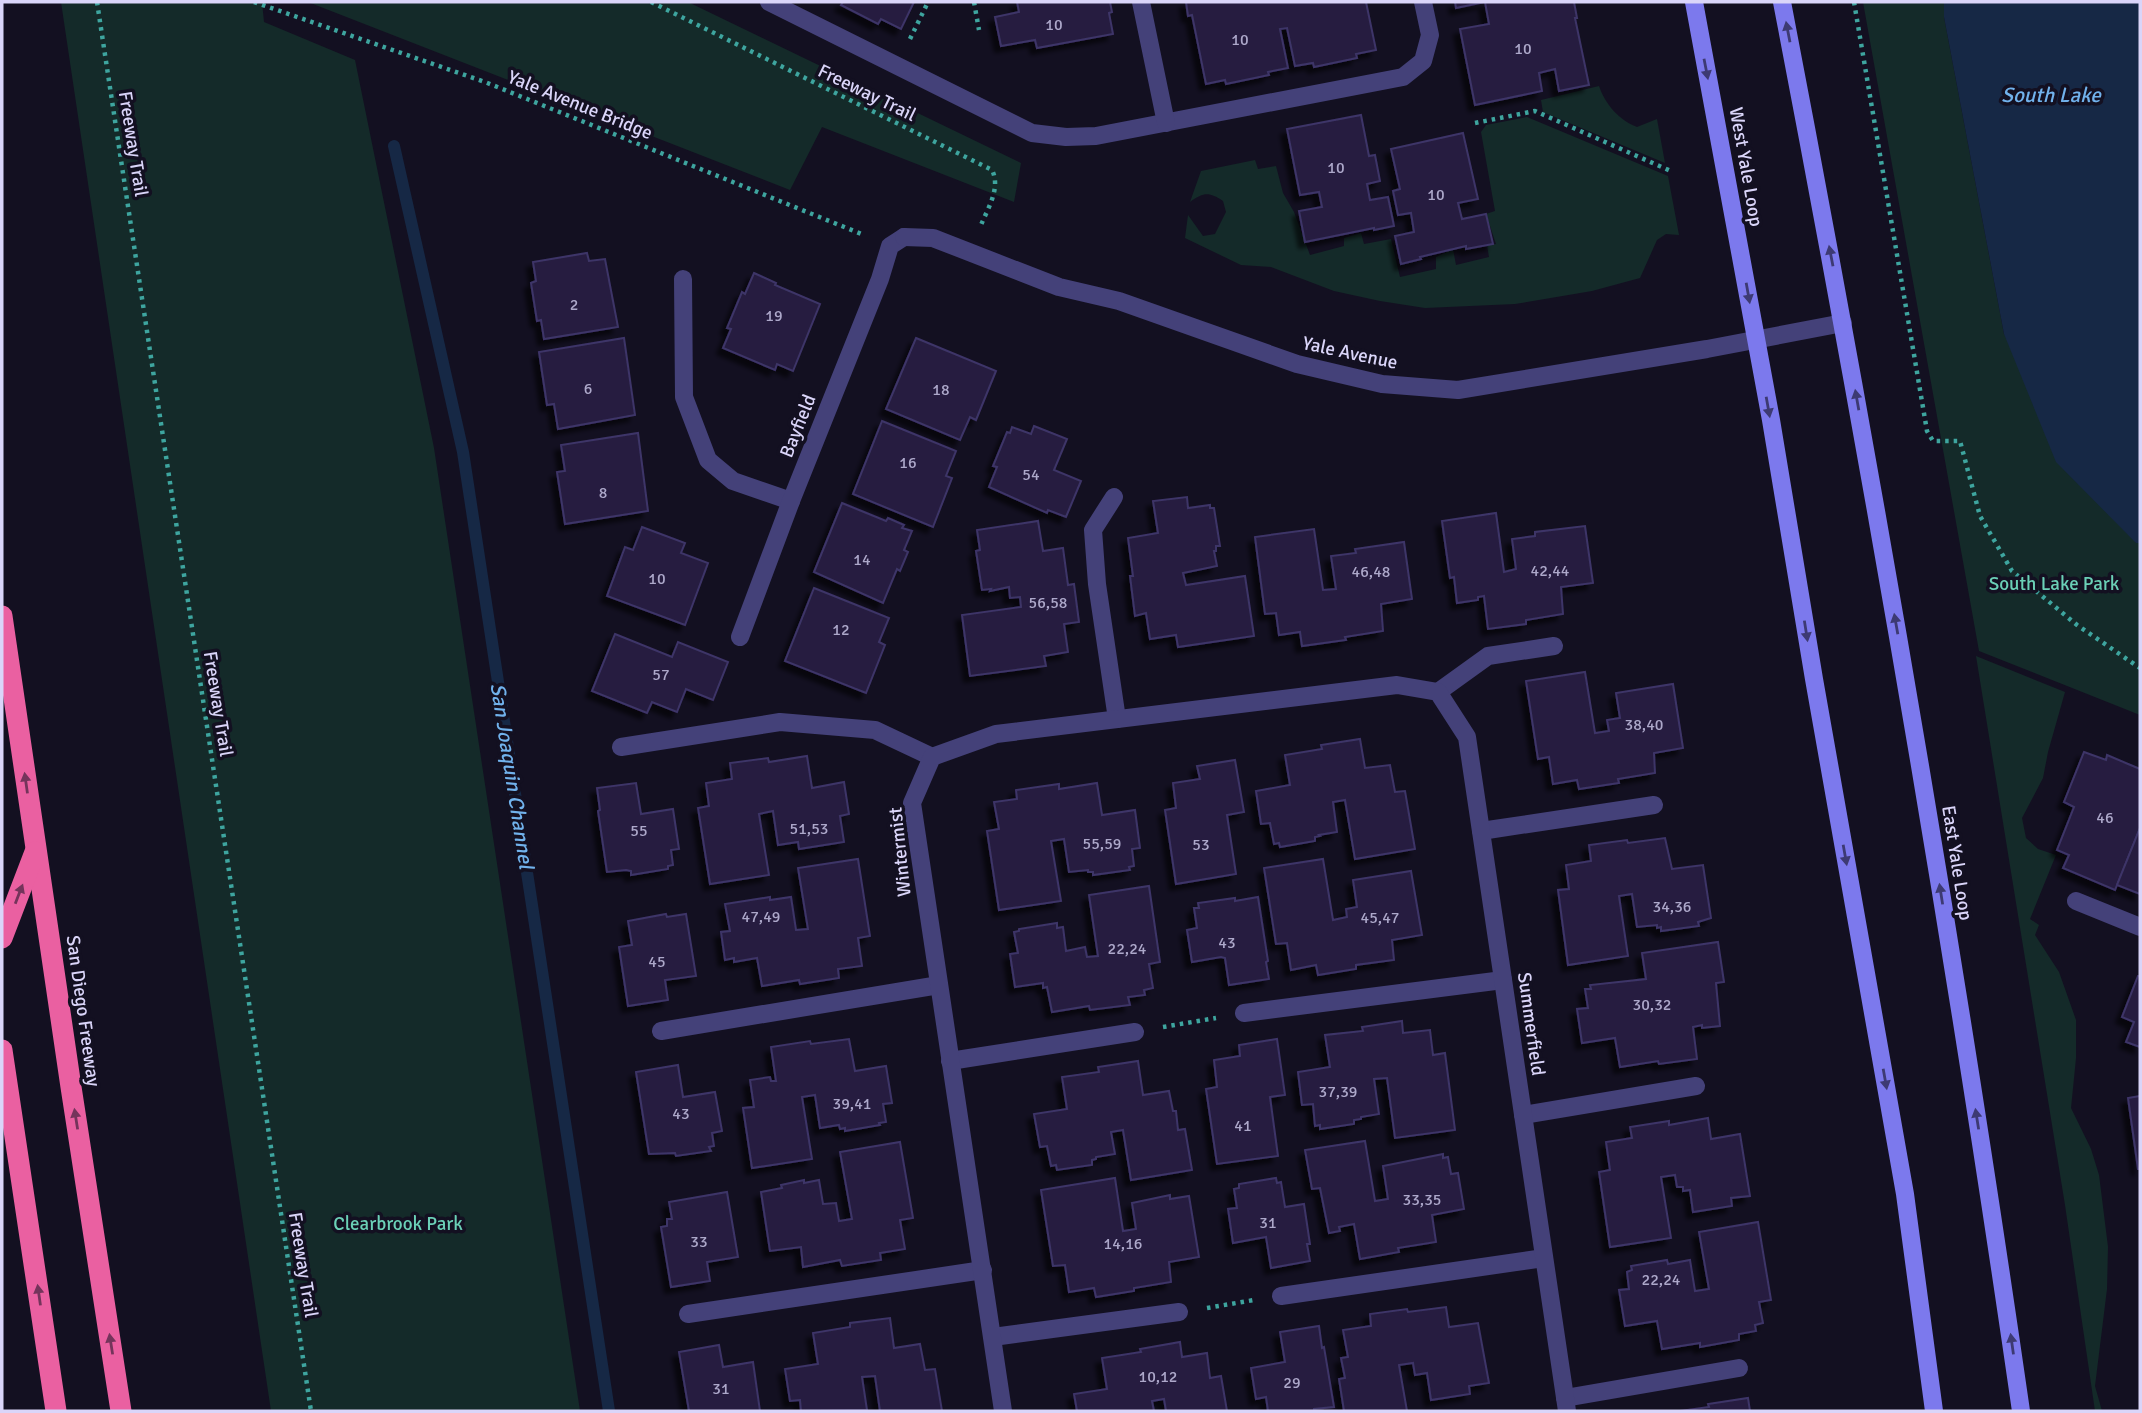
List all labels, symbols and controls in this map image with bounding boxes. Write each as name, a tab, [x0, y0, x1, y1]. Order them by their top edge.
house number: 10	[1045, 15, 1063, 35]
one-way arrow	[1782, 21, 1793, 43]
house number: 10	[1231, 30, 1249, 50]
house number: 10	[1514, 39, 1532, 59]
one-way arrow	[1701, 58, 1712, 80]
street label: Freeway Trail	[814, 59, 920, 127]
street label: Yale Avenue Bridge	[504, 65, 656, 145]
water label: South Lake	[2001, 82, 2102, 108]
street label: Freeway Trail	[113, 89, 153, 199]
street label: West Yale Loop	[1724, 105, 1768, 229]
house number: 10	[1327, 158, 1345, 178]
house number: 10	[1427, 185, 1445, 205]
one-way arrow	[1825, 245, 1836, 267]
one-way arrow	[1742, 282, 1753, 304]
house number: 2	[570, 295, 578, 315]
house number: 19	[765, 306, 783, 326]
street label: Yale Avenue	[1300, 331, 1400, 375]
house number: 6	[584, 379, 592, 399]
house number: 18	[932, 380, 950, 400]
one-way arrow	[1851, 389, 1862, 411]
street label: Bayfield	[774, 391, 822, 461]
one-way arrow	[1763, 396, 1774, 418]
house number: 16	[899, 453, 917, 473]
house number: 54	[1022, 465, 1040, 485]
house number: 8	[599, 483, 607, 503]
house number: 14	[853, 550, 871, 570]
house number: 42,44	[1531, 561, 1570, 581]
house number: 46,48	[1352, 562, 1390, 582]
house number: 10	[648, 569, 666, 589]
park label: South Lake Park	[1989, 572, 2120, 596]
house number: 56,58	[1029, 593, 1067, 613]
one-way arrow	[1890, 613, 1901, 635]
house number: 12	[832, 620, 850, 640]
one-way arrow	[1801, 620, 1812, 642]
street label: Freeway Trail	[198, 649, 238, 759]
house number: 57	[652, 665, 670, 685]
water label: San Joaquin Channel	[484, 681, 540, 873]
house number: 38,40	[1625, 715, 1663, 735]
one-way arrow	[21, 772, 32, 794]
street label: East Yale Loop	[1936, 804, 1978, 922]
street label: Wintermist	[883, 806, 917, 898]
house number: 46	[2096, 808, 2114, 828]
house number: 51,53	[790, 819, 828, 839]
house number: 55	[630, 821, 648, 841]
house number: 55,59	[1083, 834, 1121, 854]
house number: 53	[1192, 835, 1210, 855]
one-way arrow	[1840, 844, 1851, 866]
one-way arrow	[1935, 883, 1946, 905]
one-way arrow	[14, 884, 25, 905]
house number: 34,36	[1653, 897, 1691, 917]
house number: 47,49	[742, 907, 780, 927]
house number: 45,47	[1361, 908, 1399, 928]
house number: 43	[1218, 933, 1236, 953]
street label: San Diego Freeway	[61, 934, 106, 1088]
house number: 22,24	[1108, 939, 1147, 959]
house number: 45	[648, 952, 666, 972]
street label: Summerfield	[1512, 971, 1550, 1077]
house number: 30,32	[1633, 995, 1671, 1015]
one-way arrow	[1880, 1068, 1891, 1090]
house number: 37,39	[1319, 1082, 1357, 1102]
house number: 39,41	[833, 1094, 871, 1114]
house number: 43	[672, 1104, 690, 1124]
one-way arrow	[70, 1108, 81, 1130]
one-way arrow	[1971, 1108, 1982, 1130]
house number: 41	[1234, 1116, 1252, 1136]
house number: 33,35	[1403, 1190, 1441, 1210]
street label: Freeway Trail	[283, 1210, 323, 1320]
park label: Clearbrook Park	[333, 1212, 463, 1236]
house number: 31	[1259, 1213, 1277, 1233]
house number: 33	[690, 1232, 708, 1252]
house number: 14,16	[1104, 1234, 1142, 1254]
house number: 22,24	[1642, 1270, 1681, 1290]
one-way arrow	[33, 1284, 44, 1306]
one-way arrow	[105, 1333, 116, 1355]
one-way arrow	[2006, 1333, 2017, 1355]
house number: 10,12	[1139, 1367, 1177, 1387]
house number: 29	[1283, 1373, 1301, 1393]
house number: 31	[712, 1379, 730, 1399]

